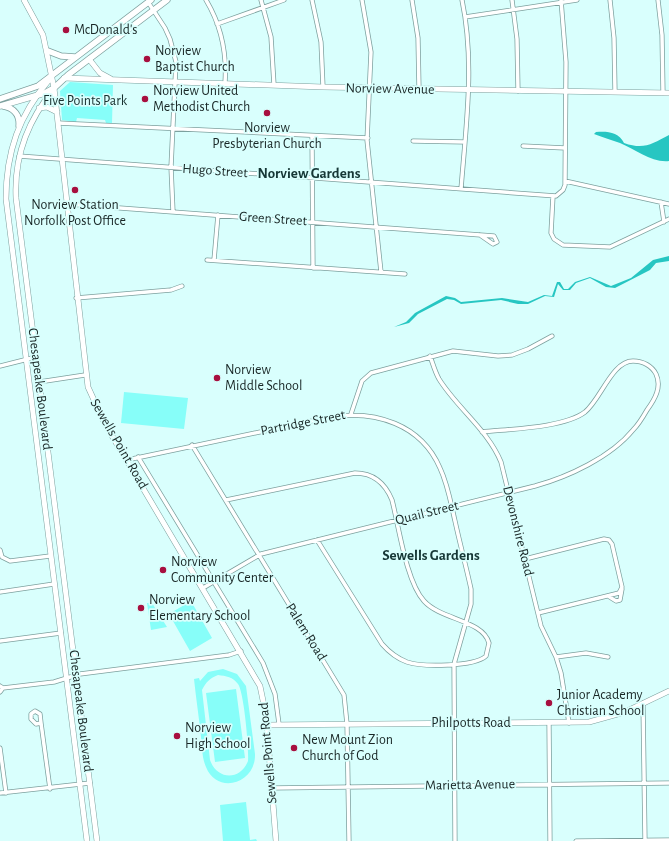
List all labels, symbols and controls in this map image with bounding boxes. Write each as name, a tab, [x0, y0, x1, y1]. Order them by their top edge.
place label: McDonald's	[74, 23, 137, 37]
marker: McDonald's	[61, 25, 71, 35]
place label: Norview Baptist Church	[155, 44, 235, 74]
marker: Norview Baptist Church	[142, 54, 152, 64]
street label: Norview Avenue	[345, 81, 435, 97]
place label: Norview United Methodist Church	[153, 84, 250, 114]
park label: Five Points Park	[43, 94, 128, 108]
marker: Norview United Methodist Church	[140, 94, 150, 104]
marker: Norview Presbyterian Church	[262, 108, 272, 118]
place label: Norview Presbyterian Church	[212, 121, 322, 151]
street label: Hugo Street	[182, 162, 249, 180]
district label: Norview Gardens	[258, 166, 361, 181]
marker: Norview Station Norfolk Post Office	[70, 185, 80, 195]
place label: Norview Station Norfolk Post Office	[24, 198, 126, 228]
street label: Green Street	[239, 210, 308, 228]
street label: Chesapeake Boulevard	[26, 327, 54, 451]
place label: Norview Middle School	[225, 363, 302, 393]
marker: Norview Middle School	[212, 373, 222, 383]
street label: Sewells Point Road	[88, 396, 150, 492]
street label: Partridge Street	[259, 408, 347, 438]
street label: Devonshire Road	[500, 485, 536, 577]
street label: Quail Street	[394, 498, 461, 528]
district label: Sewells Gardens	[382, 548, 480, 563]
place label: Norview Community Center	[171, 555, 274, 585]
marker: Norview Community Center	[158, 565, 168, 575]
place label: Norview Elementary School	[149, 593, 251, 623]
street label: Palem Road	[283, 601, 329, 663]
marker: Norview Elementary School	[136, 603, 146, 613]
street label: Chesapeake Boulevard	[67, 649, 95, 773]
place label: Junior Academy Christian School	[557, 688, 644, 718]
marker: Junior Academy Christian School	[544, 698, 554, 708]
street label: Sewells Point Road	[257, 702, 279, 804]
street label: Philpotts Road	[431, 716, 511, 730]
place label: Norview High School	[185, 721, 251, 751]
marker: Norview High School	[172, 731, 182, 741]
place label: New Mount Zion Church of God	[302, 733, 393, 763]
marker: New Mount Zion Church of God	[289, 743, 299, 753]
street label: Marietta Avenue	[425, 777, 515, 793]

